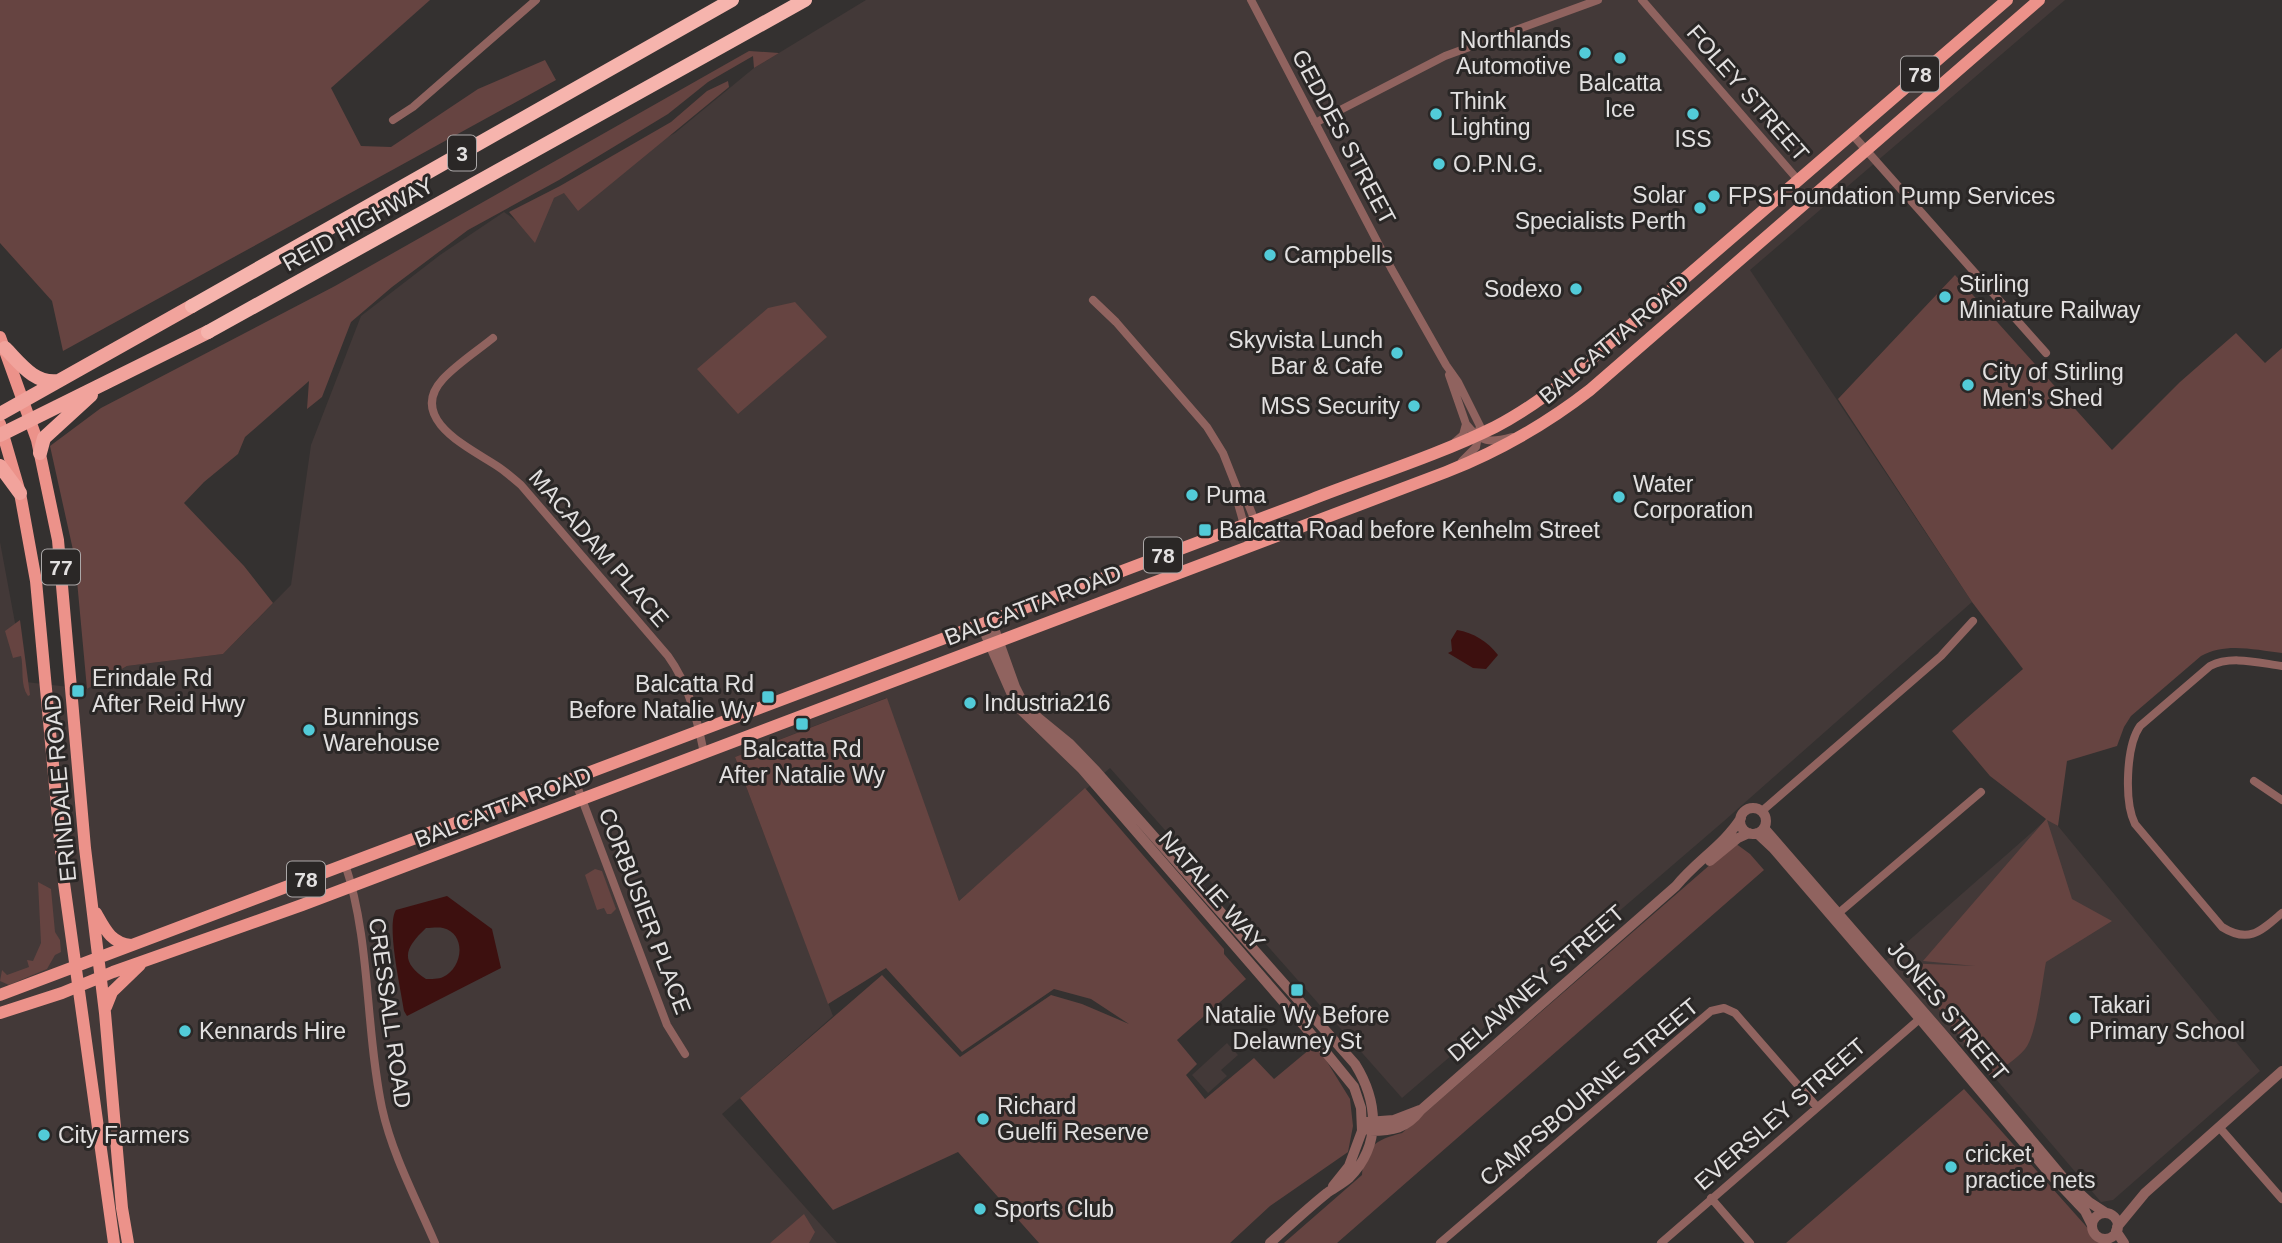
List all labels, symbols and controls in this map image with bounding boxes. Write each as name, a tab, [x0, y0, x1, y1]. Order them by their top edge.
street label: FOLEY STREET	[1682, 20, 1814, 166]
place label: Northlands Automotive	[1456, 27, 1571, 79]
street label: GEDDES STREET	[1287, 45, 1401, 229]
marker: Northlands Automotive	[1577, 45, 1593, 61]
marker: Balcatta Ice	[1612, 50, 1628, 66]
road number: 78	[1901, 56, 1939, 92]
place label: Balcatta Ice	[1578, 70, 1662, 122]
place label: Think Lighting	[1450, 88, 1531, 140]
marker: Think Lighting	[1428, 106, 1444, 122]
marker: ISS	[1685, 106, 1701, 122]
place label: ISS	[1674, 126, 1712, 152]
road number: 3	[448, 136, 476, 170]
place label: O.P.N.G.	[1453, 151, 1543, 177]
marker: O.P.N.G.	[1431, 156, 1447, 172]
street label: REID HIGHWAY	[278, 172, 438, 276]
place label: Solar Specialists Perth	[1515, 182, 1686, 234]
place label: FPS Foundation Pump Services	[1728, 183, 2055, 209]
marker: FPS Foundation Pump Services	[1706, 188, 1722, 204]
marker: Solar Specialists Perth	[1692, 200, 1708, 216]
place label: Campbells	[1284, 242, 1393, 268]
marker: Campbells	[1262, 247, 1278, 263]
street label: BALCATTA ROAD	[1534, 269, 1694, 409]
place label: Stirling Miniature Railway	[1959, 271, 2141, 323]
place label: Sodexo	[1484, 276, 1562, 302]
marker: Sodexo	[1568, 281, 1584, 297]
marker: Stirling Miniature Railway	[1937, 289, 1953, 305]
place label: Skyvista Lunch Bar & Cafe	[1228, 327, 1383, 379]
marker: Skyvista Lunch Bar & Cafe	[1389, 345, 1405, 361]
place label: City of Stirling Men's Shed	[1982, 359, 2124, 411]
marker: City of Stirling Men's Shed	[1960, 377, 1976, 393]
place label: MSS Security	[1261, 393, 1400, 419]
marker: MSS Security	[1406, 398, 1422, 414]
street label: MACADAM PLACE	[524, 464, 674, 632]
place label: Water Corporation	[1633, 471, 1753, 523]
place label: Puma	[1206, 482, 1266, 508]
marker: Puma	[1184, 487, 1200, 503]
marker: Water Corporation	[1611, 489, 1627, 505]
place label: Balcatta Road before Kenhelm Street	[1219, 517, 1601, 543]
marker: Balcatta Road before Kenhelm Street	[1197, 522, 1213, 538]
road number: 78	[1144, 538, 1182, 572]
road number: 77	[42, 550, 80, 584]
street label: BALCATTA ROAD	[941, 559, 1125, 651]
place label: Erindale Rd After Reid Hwy	[92, 665, 246, 717]
place label: Balcatta Rd Before Natalie Wy	[569, 671, 754, 723]
marker: Erindale Rd After Reid Hwy	[70, 683, 86, 699]
marker: Balcatta Rd Before Natalie Wy	[760, 689, 776, 705]
place label: Industria216	[984, 690, 1111, 716]
street label: ERINDALE ROAD	[39, 693, 81, 883]
marker: Industria216	[962, 695, 978, 711]
place label: Bunnings Warehouse	[323, 704, 440, 756]
marker: Balcatta Rd After Natalie Wy	[794, 716, 810, 732]
marker: Bunnings Warehouse	[301, 722, 317, 738]
place label: Balcatta Rd After Natalie Wy	[719, 736, 885, 788]
street label: BALCATTA ROAD	[411, 761, 595, 853]
street label: CORBUSIER PLACE	[594, 804, 696, 1018]
street label: NATALIE WAY	[1153, 825, 1271, 955]
road number: 78	[287, 862, 325, 896]
street label: DELAWNEY STREET	[1443, 899, 1629, 1067]
street label: CRESSALL ROAD	[364, 916, 416, 1110]
street label: JONES STREET	[1882, 936, 2014, 1086]
marker: Natalie Wy Before Delawney St	[1289, 982, 1305, 998]
place label: Takari Primary School	[2089, 992, 2245, 1044]
street label: CAMPSBOURNE STREET	[1474, 993, 1704, 1191]
place label: Natalie Wy Before Delawney St	[1204, 1002, 1390, 1054]
marker: Takari Primary School	[2067, 1010, 2083, 1026]
place label: Kennards Hire	[199, 1018, 346, 1044]
marker: Kennards Hire	[177, 1023, 193, 1039]
street label: EVERSLEY STREET	[1689, 1033, 1871, 1195]
place label: Richard Guelfi Reserve	[997, 1093, 1149, 1145]
marker: Richard Guelfi Reserve	[975, 1111, 991, 1127]
place label: City Farmers	[58, 1122, 190, 1148]
marker: City Farmers	[36, 1127, 52, 1143]
place label: cricket practice nets	[1965, 1141, 2095, 1193]
marker: cricket practice nets	[1943, 1159, 1959, 1175]
place label: Sports Club	[994, 1196, 1114, 1222]
marker: Sports Club	[972, 1201, 988, 1217]

